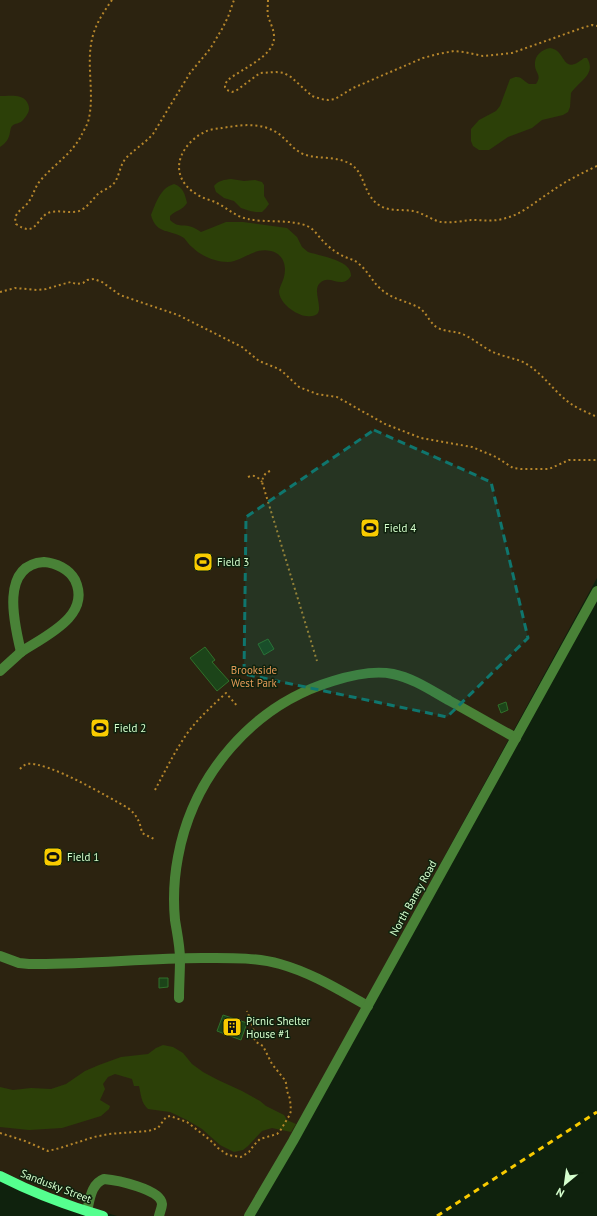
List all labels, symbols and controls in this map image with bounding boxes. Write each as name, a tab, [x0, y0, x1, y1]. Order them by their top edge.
sports icon: Field 4	[359, 517, 381, 539]
place label: Field 4	[384, 521, 416, 535]
sports icon: Field 3	[192, 551, 214, 573]
place label: Field 3	[217, 555, 249, 569]
park label: Brookside West Park	[231, 663, 278, 690]
sports icon: Field 2	[89, 717, 111, 739]
place label: Field 2	[114, 721, 146, 735]
sports icon: Field 1	[42, 846, 64, 868]
place label: Field 1	[67, 850, 99, 864]
street label: North Baney Road	[386, 858, 440, 938]
place label: Picnic Shelter House #1	[246, 1014, 311, 1041]
building icon: Picnic Shelter House #1	[221, 1016, 243, 1038]
north arrow	[545, 1164, 585, 1204]
street label: Sandusky Street	[19, 1166, 94, 1206]
text: N	[554, 1185, 567, 1201]

